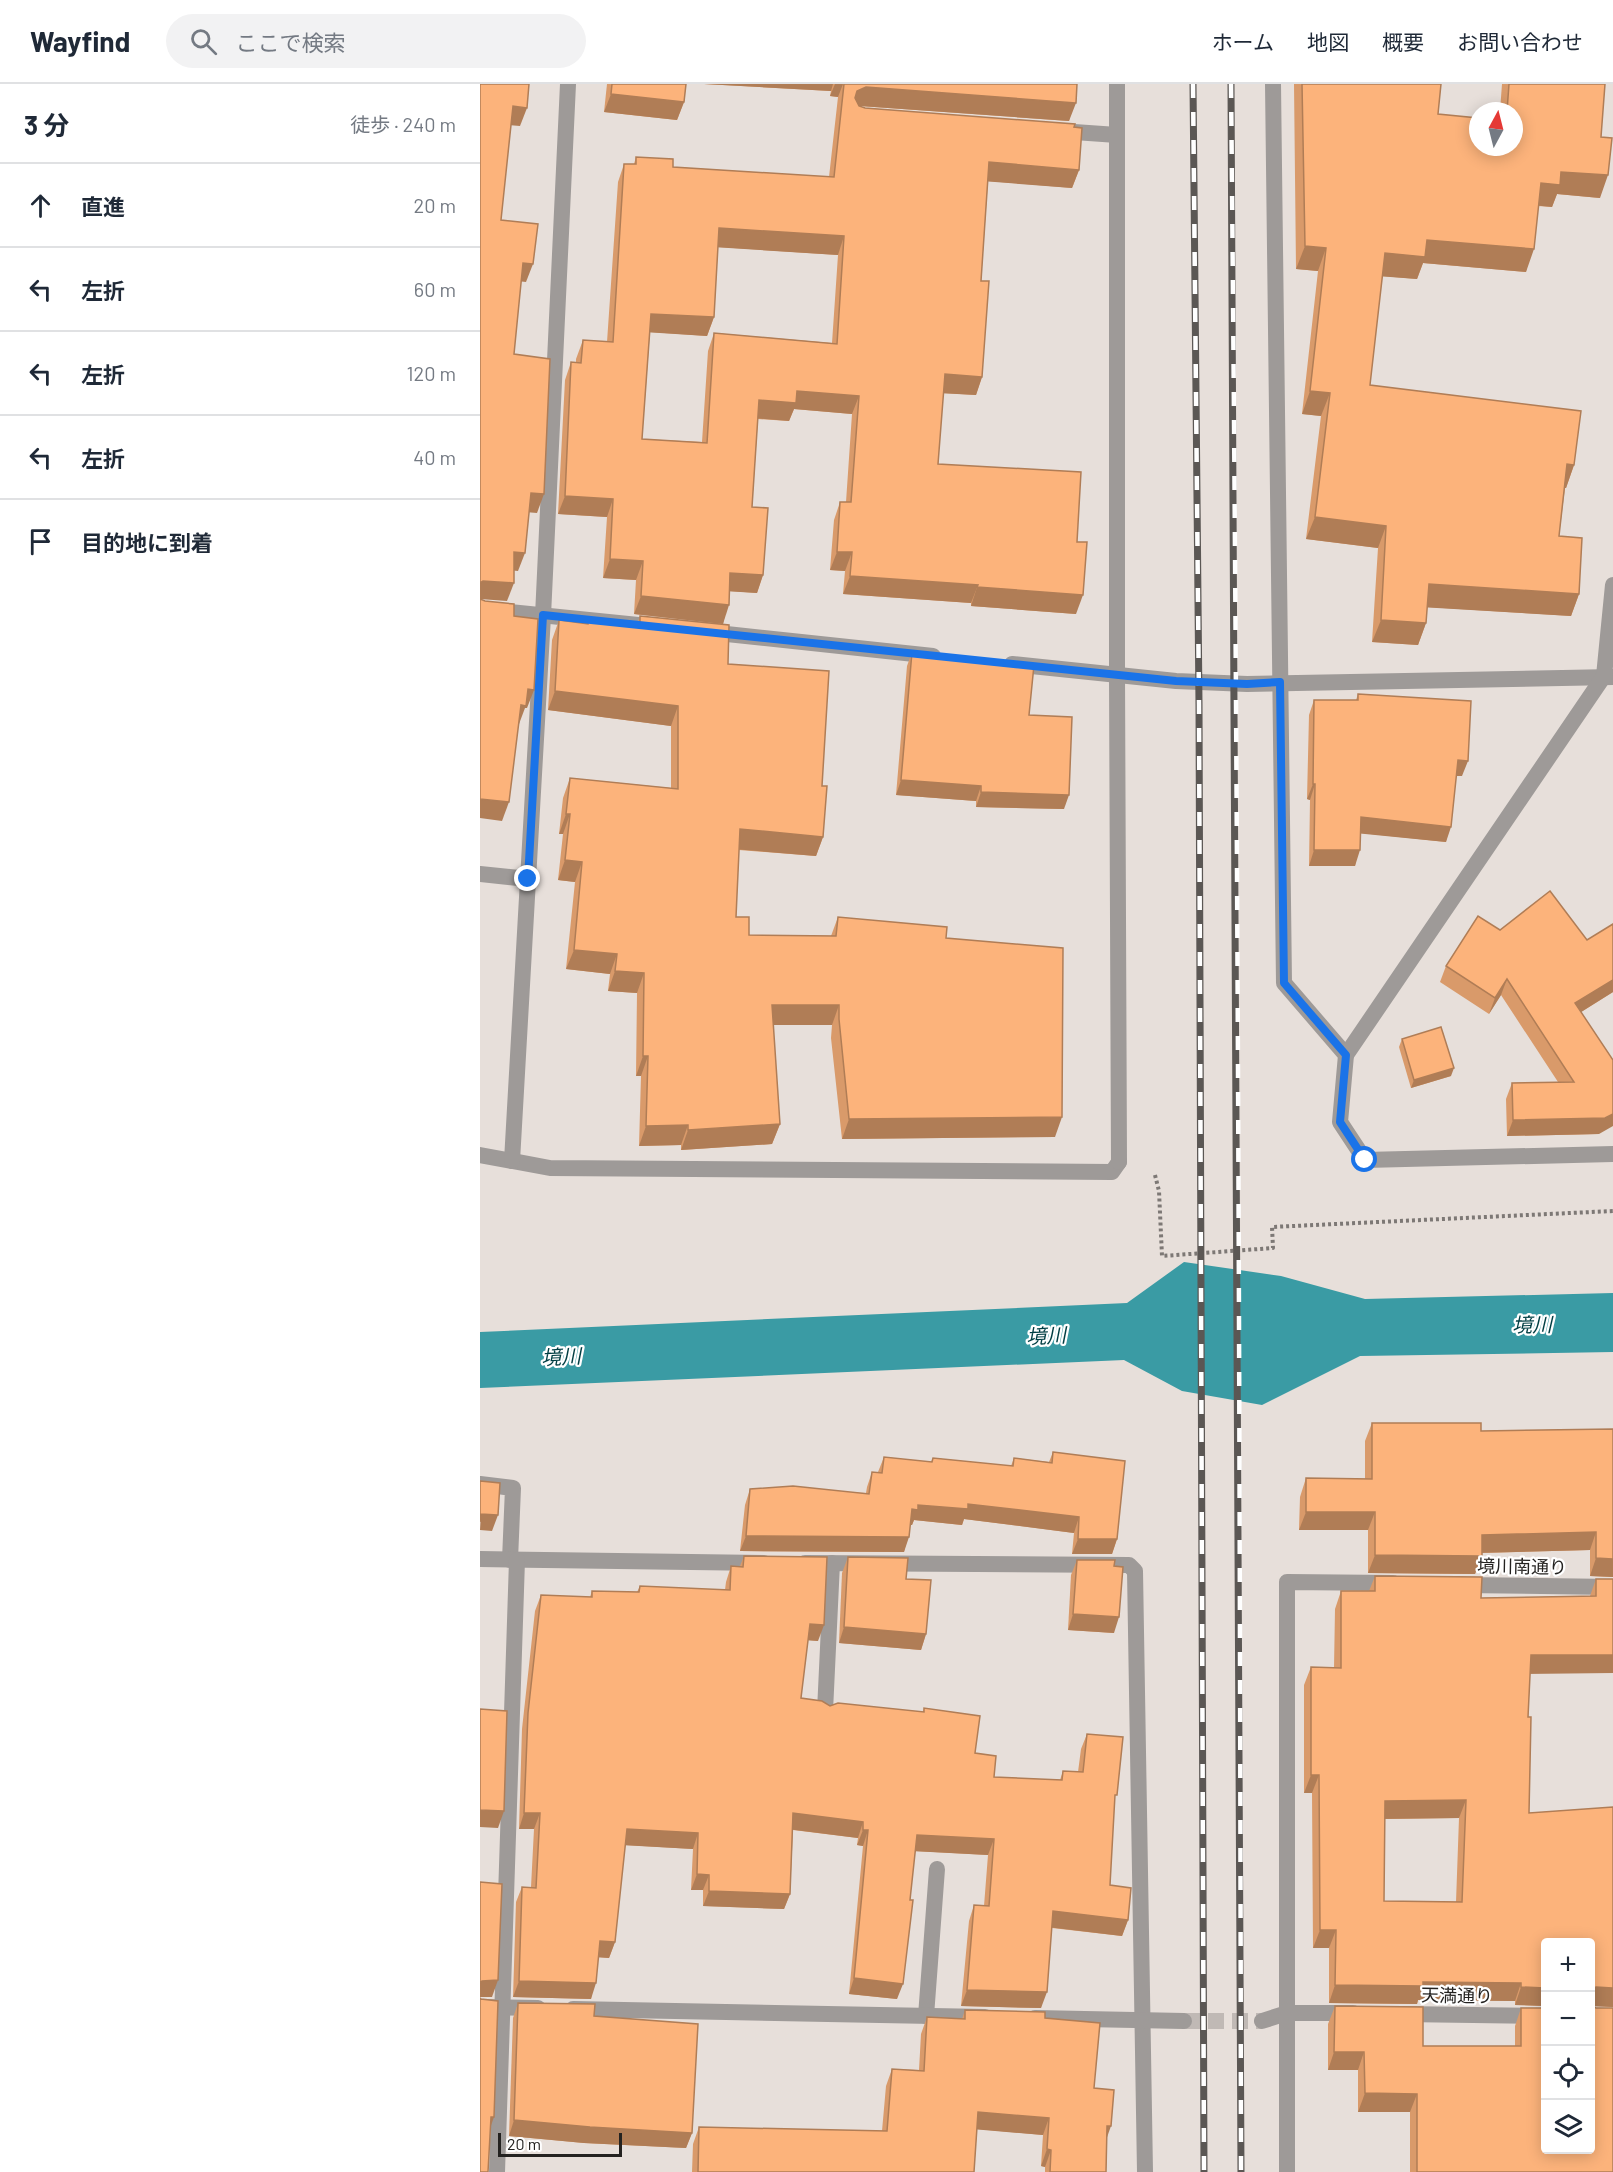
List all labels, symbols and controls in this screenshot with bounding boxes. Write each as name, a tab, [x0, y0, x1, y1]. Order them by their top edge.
search box	[166, 14, 586, 68]
text: Wayfind	[30, 24, 130, 58]
icon: search	[187, 25, 220, 58]
text: ここで検索	[235, 29, 345, 55]
text: ホーム	[1212, 29, 1274, 54]
text: 地図	[1307, 29, 1349, 54]
text: 概要	[1382, 29, 1424, 54]
text: お問い合わせ	[1457, 29, 1583, 54]
north arrow	[1469, 102, 1523, 156]
text: 3 分	[24, 109, 69, 140]
text: 徒歩 · 240 m	[350, 112, 456, 136]
icon: ahead	[24, 189, 57, 222]
text: 直進	[81, 193, 125, 219]
text: 20 m	[413, 193, 456, 217]
icon: left	[24, 273, 57, 306]
text: 左折	[81, 277, 125, 303]
text: 60 m	[414, 277, 456, 301]
icon: left	[24, 357, 57, 390]
text: 左折	[81, 361, 125, 387]
text: 120 m	[406, 361, 456, 385]
icon: left	[24, 441, 57, 474]
text: 左折	[81, 445, 125, 471]
text: 40 m	[413, 445, 456, 469]
icon: arrive	[24, 525, 57, 558]
text: 目的地に到着	[81, 529, 213, 555]
route end	[514, 865, 540, 891]
route start	[1351, 1146, 1377, 1172]
water label: 境川	[1512, 1312, 1554, 1336]
water label: 境川	[1025, 1322, 1069, 1348]
water label: 境川	[540, 1343, 584, 1369]
street label: 境川南通り	[1477, 1554, 1567, 1578]
map controls	[1541, 1938, 1595, 2154]
button: +	[1541, 1938, 1595, 1992]
street label: 天満通り	[1421, 1983, 1493, 2007]
button: −	[1541, 1992, 1595, 2046]
button: locate	[1541, 2046, 1595, 2100]
button: layers	[1541, 2100, 1595, 2154]
scale bar	[498, 2130, 622, 2158]
text: 20 m	[507, 2134, 541, 2153]

